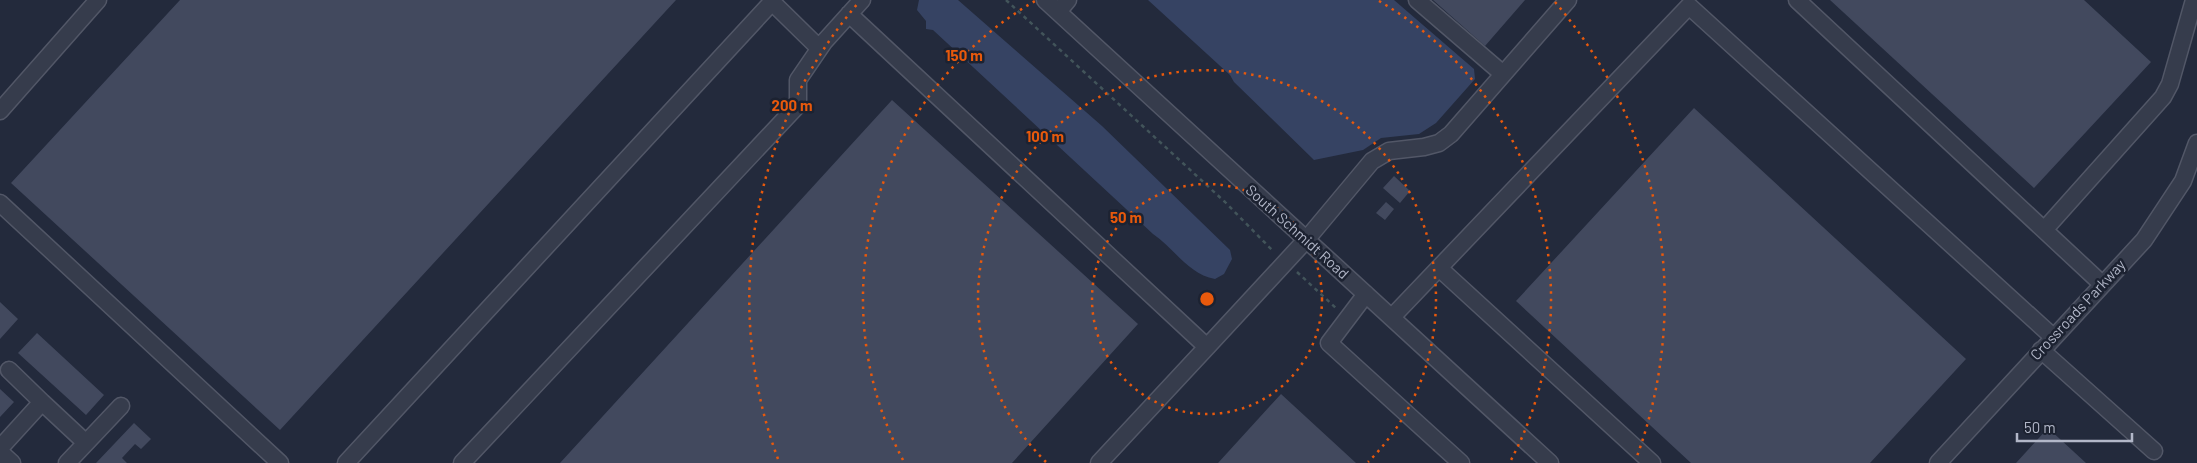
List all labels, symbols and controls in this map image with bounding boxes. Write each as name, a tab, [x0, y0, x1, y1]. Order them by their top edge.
text: 150 m	[945, 46, 983, 64]
text: 200 m	[771, 96, 813, 114]
text: 100 m	[1026, 127, 1064, 145]
street label: South Schmidt Road	[1243, 180, 1353, 282]
text: 50 m	[1110, 208, 1142, 226]
street label: Crossroads Parkway	[2026, 255, 2129, 363]
centre of rings	[1198, 290, 1216, 308]
scale bar	[2017, 410, 2132, 442]
text: 50 m	[2024, 418, 2056, 436]

